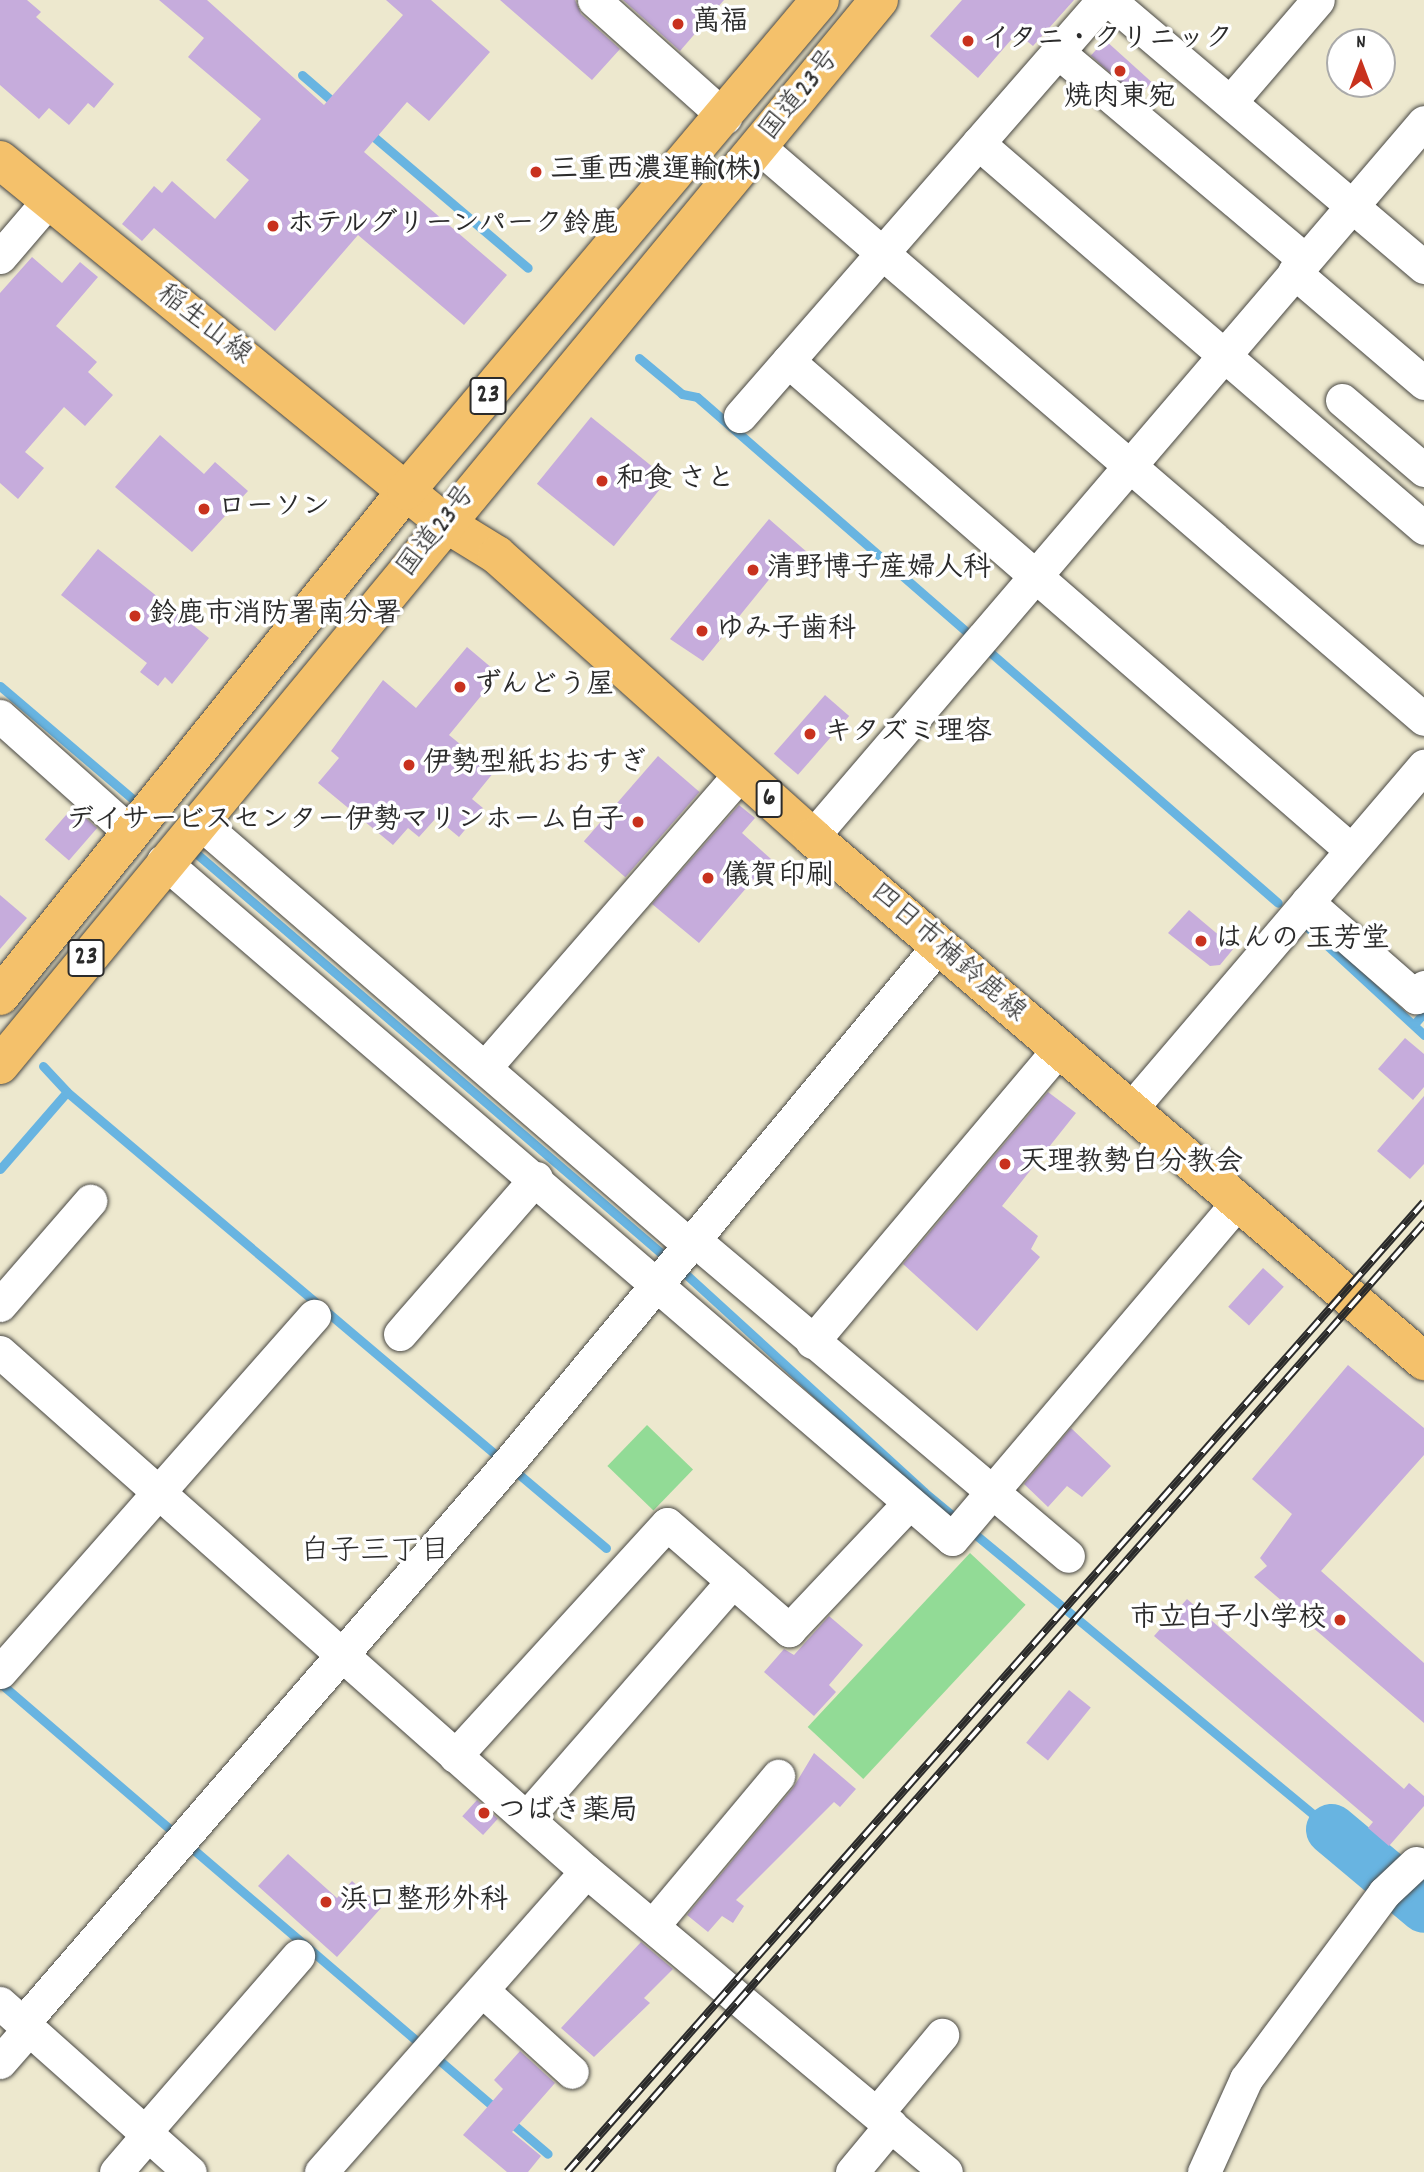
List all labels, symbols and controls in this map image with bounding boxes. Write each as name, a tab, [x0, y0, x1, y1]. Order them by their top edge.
place label: 萬福	[692, 7, 748, 41]
marker: 萬福	[670, 16, 686, 32]
place label: イタニ・クリニック	[982, 24, 1234, 58]
north arrow	[1326, 28, 1396, 98]
text: N	[1356, 30, 1366, 57]
marker: イタニ・クリニック	[960, 33, 976, 49]
street label: 国道23号	[754, 43, 848, 149]
marker: 焼肉東宛	[1112, 63, 1128, 79]
place label: 焼肉東宛	[1064, 82, 1176, 116]
place label: 三重西濃運輸(株)	[550, 155, 760, 189]
marker: 三重西濃運輸(株)	[528, 164, 544, 180]
place label: ホテルグリーンパーク鈴鹿	[287, 209, 623, 243]
marker: ホテルグリーンパーク鈴鹿	[265, 218, 281, 234]
street label: 稲生山線	[149, 278, 257, 374]
road number: 23	[469, 374, 507, 418]
place label: 和食 さと	[616, 464, 734, 498]
marker: 和食 さと	[594, 473, 610, 489]
street label: 国道23号	[391, 479, 485, 585]
place label: ローソン	[218, 492, 330, 526]
marker: ローソン	[196, 501, 212, 517]
place label: 清野博子産婦人科	[767, 553, 991, 587]
marker: 清野博子産婦人科	[745, 562, 761, 578]
place label: 鈴鹿市消防署南分署	[149, 599, 401, 633]
marker: 鈴鹿市消防署南分署	[127, 608, 143, 624]
place label: ゆみ子歯科	[716, 614, 856, 648]
marker: ゆみ子歯科	[694, 623, 710, 639]
place label: ずんどう屋	[474, 670, 614, 704]
marker: ずんどう屋	[452, 679, 468, 695]
place label: キタズミ理容	[824, 717, 992, 751]
marker: キタズミ理容	[802, 726, 818, 742]
place label: 伊勢型紙おおすぎ	[423, 748, 647, 782]
marker: 伊勢型紙おおすぎ	[401, 757, 417, 773]
road number: 6	[755, 776, 783, 821]
place label: デイサービスセンター伊勢マリンホーム白子	[64, 805, 624, 839]
marker: デイサービスセンター伊勢マリンホーム白子	[630, 814, 646, 830]
place label: 儀賀印刷	[722, 861, 834, 895]
marker: 儀賀印刷	[700, 870, 716, 886]
street label: 四日市楠鈴鹿線	[862, 877, 1032, 1031]
place label: はんの 玉芳堂	[1215, 924, 1389, 958]
marker: はんの 玉芳堂	[1193, 933, 1209, 949]
road number: 23	[67, 936, 105, 981]
place label: 天理教勢白分教会	[1019, 1147, 1243, 1181]
marker: 天理教勢白分教会	[997, 1156, 1013, 1172]
district label: 白子三丁目	[300, 1536, 450, 1572]
place label: 市立白子小学校	[1130, 1603, 1326, 1637]
marker: 市立白子小学校	[1332, 1612, 1348, 1628]
place label: つばき薬局	[498, 1796, 638, 1830]
marker: つばき薬局	[476, 1805, 492, 1821]
place label: 浜口整形外科	[340, 1885, 508, 1919]
marker: 浜口整形外科	[318, 1894, 334, 1910]

